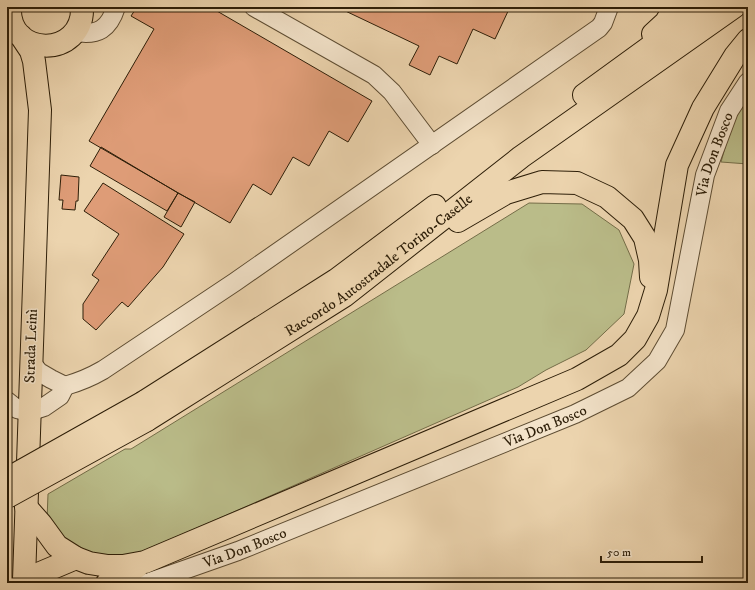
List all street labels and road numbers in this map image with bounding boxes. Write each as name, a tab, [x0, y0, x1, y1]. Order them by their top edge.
street label: Via Don Bosco	[691, 110, 737, 199]
street label: Raccordo Autostradale Torino-Caselle	[281, 189, 476, 340]
street label: Strada Leinì	[20, 308, 42, 383]
street label: Via Don Bosco	[500, 400, 590, 452]
street label: Via Don Bosco	[200, 523, 289, 572]

